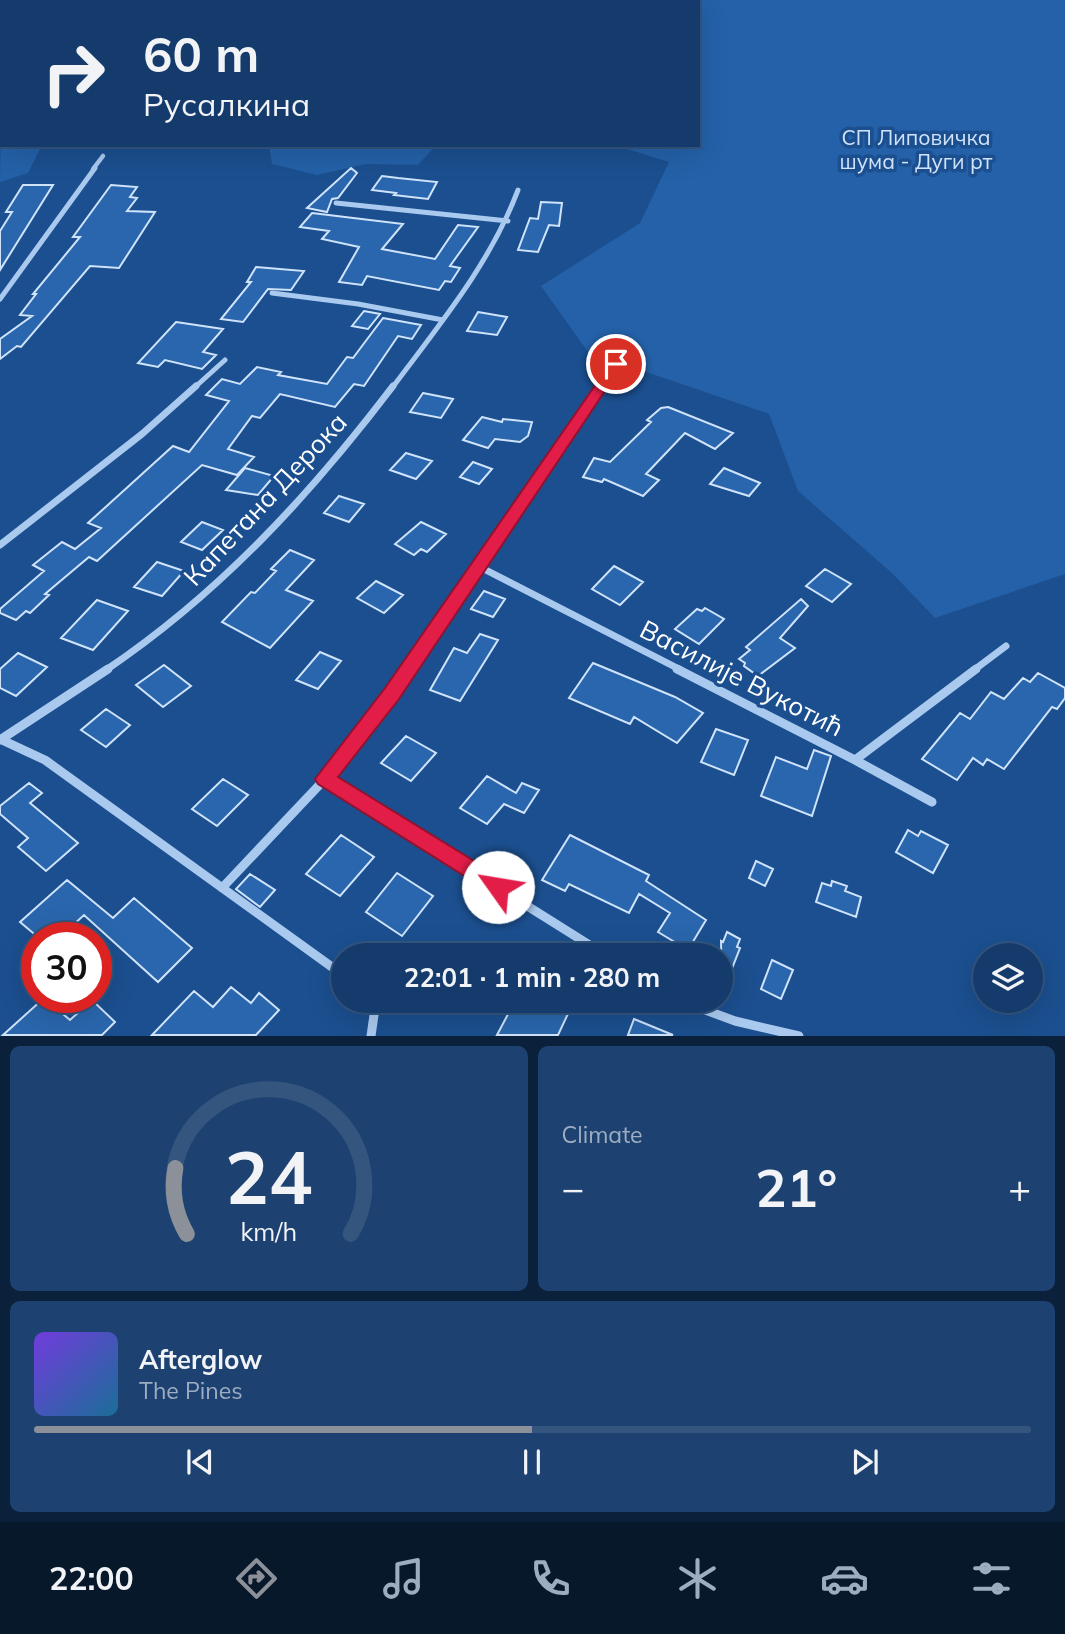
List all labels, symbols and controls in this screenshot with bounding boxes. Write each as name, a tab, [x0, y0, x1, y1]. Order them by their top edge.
text: 60 m	[143, 23, 259, 84]
icon: right	[28, 28, 119, 119]
text: Русалкина	[143, 84, 310, 124]
park label: СП Липовичка шума - Дуги рт	[840, 124, 993, 174]
pin	[586, 334, 646, 394]
icon: arrive	[597, 345, 635, 383]
street label: Капетана Дерока	[176, 406, 354, 592]
street label: Василије Вукотић	[635, 612, 849, 744]
position arrow	[461, 850, 535, 924]
speed limit sign: 30	[21, 922, 112, 1013]
map controls	[973, 943, 1043, 1013]
button: layers	[973, 943, 1043, 1013]
text: 22:01 · 1 min · 280 m	[404, 961, 660, 994]
text: Climate	[562, 1120, 643, 1149]
text: 24	[225, 1132, 312, 1223]
text: 21°	[755, 1155, 837, 1220]
text: −	[562, 1164, 584, 1212]
text: +	[1008, 1164, 1031, 1212]
text: km/h	[240, 1216, 297, 1247]
text: Afterglow	[139, 1343, 262, 1376]
text: The Pines	[139, 1376, 243, 1405]
icon: previous	[181, 1443, 219, 1481]
icon: pause	[513, 1443, 551, 1481]
icon: next	[846, 1443, 884, 1481]
icon: directions	[232, 1554, 281, 1603]
icon: music	[379, 1554, 428, 1603]
icon: phone	[526, 1554, 575, 1603]
icon: climate	[673, 1554, 722, 1603]
icon: car	[820, 1554, 869, 1603]
icon: filters	[967, 1554, 1016, 1603]
text: 22:00	[49, 1558, 134, 1598]

